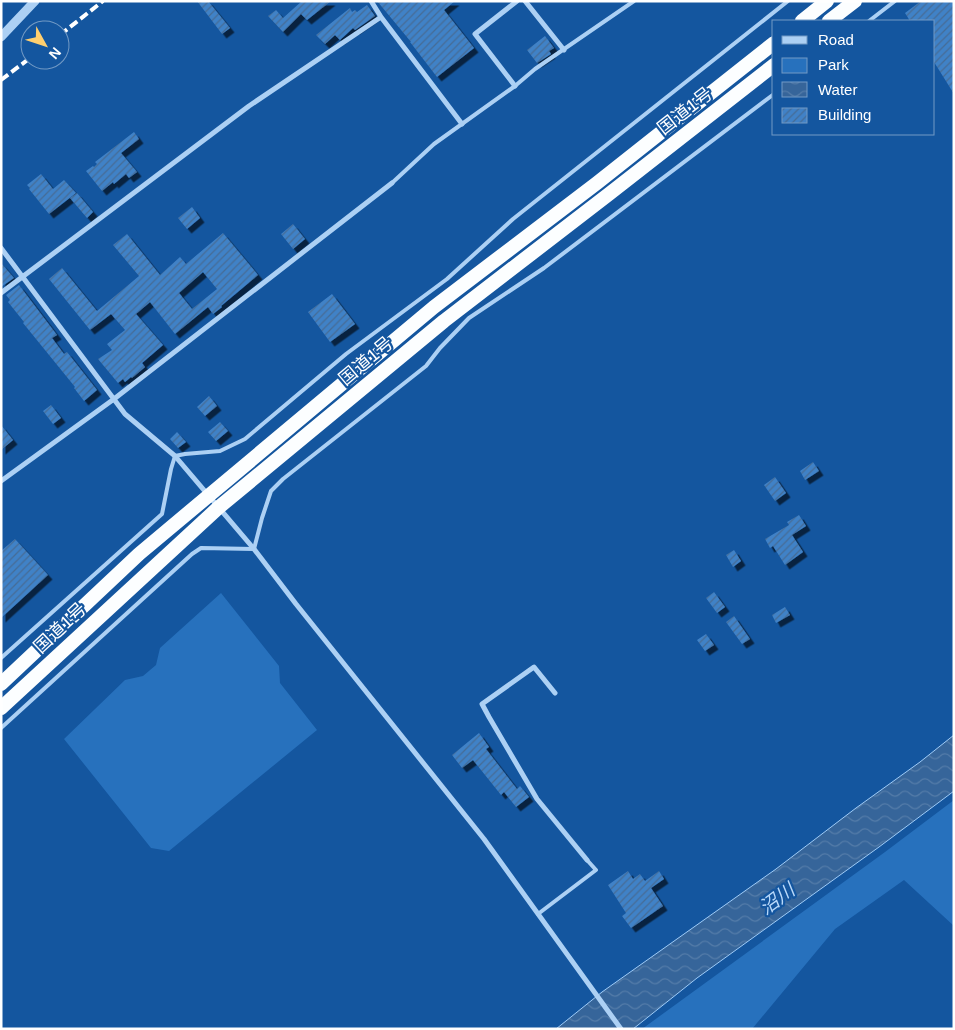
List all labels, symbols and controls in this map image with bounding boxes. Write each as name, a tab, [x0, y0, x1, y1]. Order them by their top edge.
north arrow	[20, 20, 70, 70]
legend	[772, 20, 935, 135]
text: Road	[818, 31, 854, 48]
text: N	[46, 44, 64, 62]
text: Park	[818, 56, 849, 73]
text: Water	[818, 81, 857, 98]
street label: 国道1号	[654, 83, 716, 139]
text: Building	[818, 106, 871, 123]
street label: 国道1号	[335, 333, 397, 389]
street label: 国道1号	[30, 599, 90, 657]
water label: 沼川	[755, 878, 800, 919]

